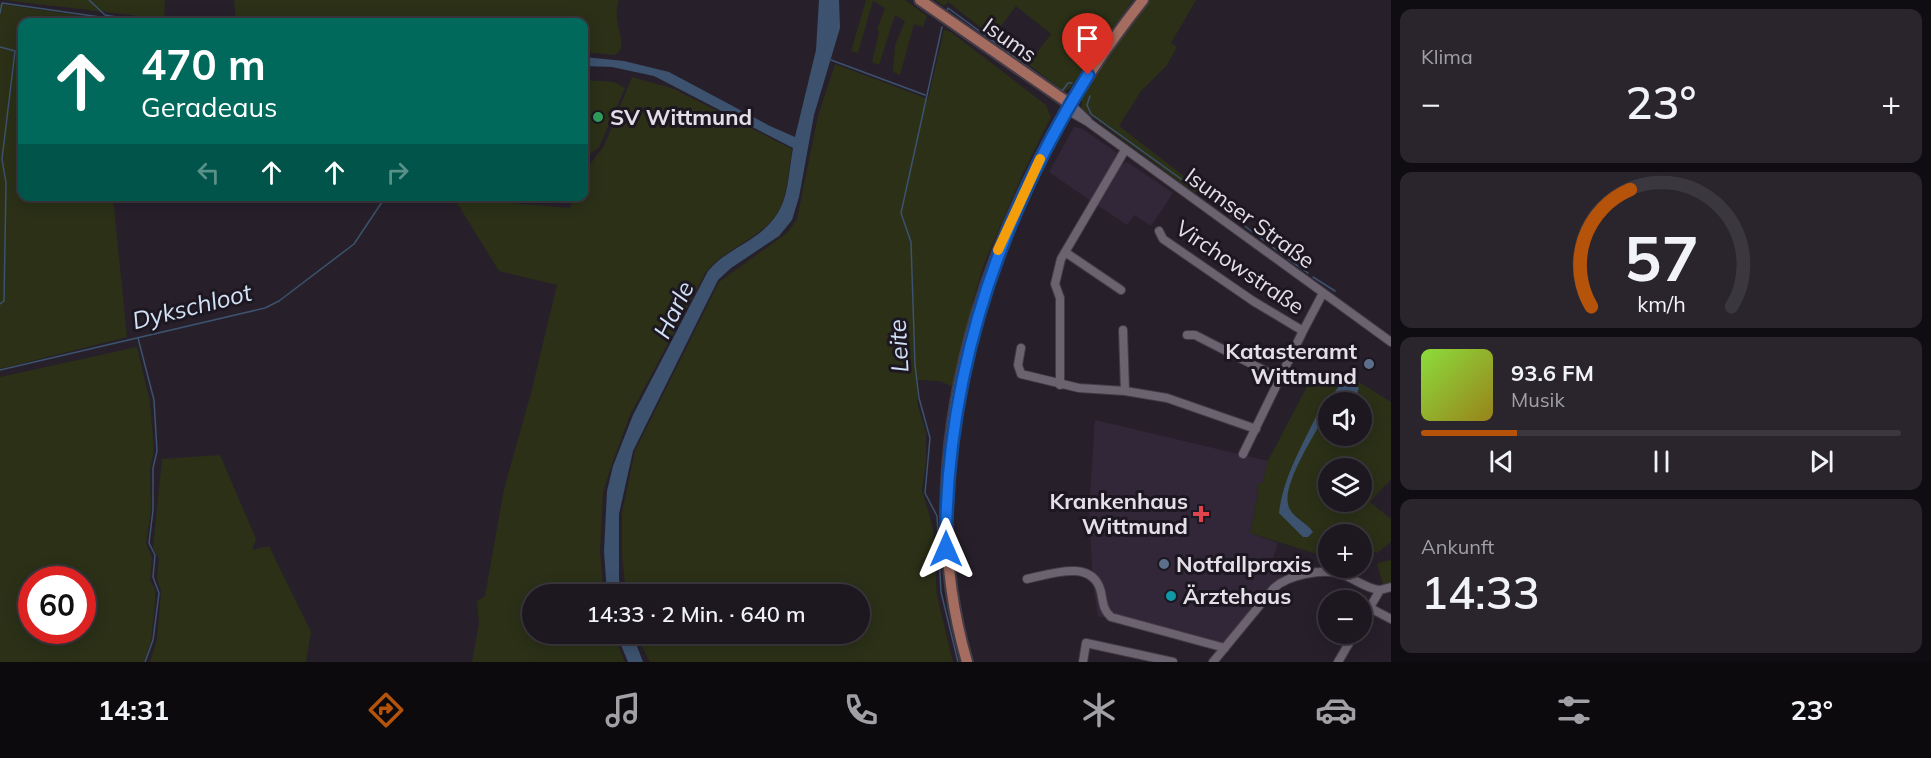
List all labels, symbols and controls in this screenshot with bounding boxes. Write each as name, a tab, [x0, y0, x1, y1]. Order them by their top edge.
street label: Isums	[978, 11, 1042, 69]
pin	[1062, 13, 1113, 75]
icon: arrive	[1071, 22, 1104, 55]
text: 470 m	[141, 38, 266, 91]
icon: ahead	[42, 42, 120, 120]
text: Klima	[1421, 44, 1473, 69]
text: 23°	[1626, 74, 1696, 130]
text: −	[1421, 82, 1441, 123]
text: +	[1881, 82, 1901, 123]
text: Geradeaus	[141, 90, 277, 124]
place label: SV Wittmund	[610, 103, 752, 131]
marker: SV Wittmund	[591, 110, 605, 124]
icon: left	[192, 156, 225, 189]
icon: ahead	[255, 156, 288, 189]
icon: ahead	[318, 156, 351, 189]
icon: right	[381, 156, 414, 189]
street label: Isumser Straße	[1180, 162, 1320, 274]
street label: Virchowstraße	[1170, 214, 1310, 320]
text: 57	[1624, 218, 1698, 297]
water label: Harle	[646, 276, 700, 343]
water label: Dykschloot	[129, 277, 255, 335]
text: km/h	[1637, 290, 1685, 317]
water label: Leite	[882, 319, 914, 373]
place label: Katasteramt Wittmund	[1225, 337, 1357, 390]
marker: Katasteramt Wittmund	[1362, 357, 1376, 371]
text: 93.6 FM	[1511, 359, 1594, 387]
text: Musik	[1511, 387, 1565, 412]
map controls	[1318, 392, 1372, 644]
button: sound	[1318, 392, 1372, 446]
icon: previous	[1485, 445, 1518, 478]
icon: pause	[1645, 445, 1678, 478]
icon: next	[1805, 445, 1838, 478]
button: layers	[1318, 458, 1372, 512]
place label: Krankenhaus Wittmund	[1050, 487, 1188, 540]
marker: Krankenhaus Wittmund	[1192, 505, 1210, 523]
position arrow	[914, 517, 978, 581]
button: +	[1318, 524, 1372, 578]
text: Ankunft	[1421, 534, 1494, 559]
place label: Notfallpraxis	[1176, 550, 1312, 578]
marker: Notfallpraxis	[1157, 557, 1171, 571]
text: 14:33	[1421, 564, 1540, 620]
speed limit sign: 60	[18, 566, 96, 644]
place label: Ärztehaus	[1183, 582, 1291, 610]
marker: Ärztehaus	[1164, 589, 1178, 603]
button: −	[1318, 590, 1372, 644]
text: 14:33 · 2 Min. · 640 m	[587, 600, 805, 628]
icon: directions	[365, 689, 407, 731]
icon: music	[602, 689, 644, 731]
icon: phone	[840, 689, 882, 731]
icon: climate	[1078, 689, 1120, 731]
icon: car	[1315, 689, 1357, 731]
icon: filters	[1553, 689, 1595, 731]
text: 14:31	[98, 693, 169, 727]
text: 23°	[1790, 693, 1833, 727]

